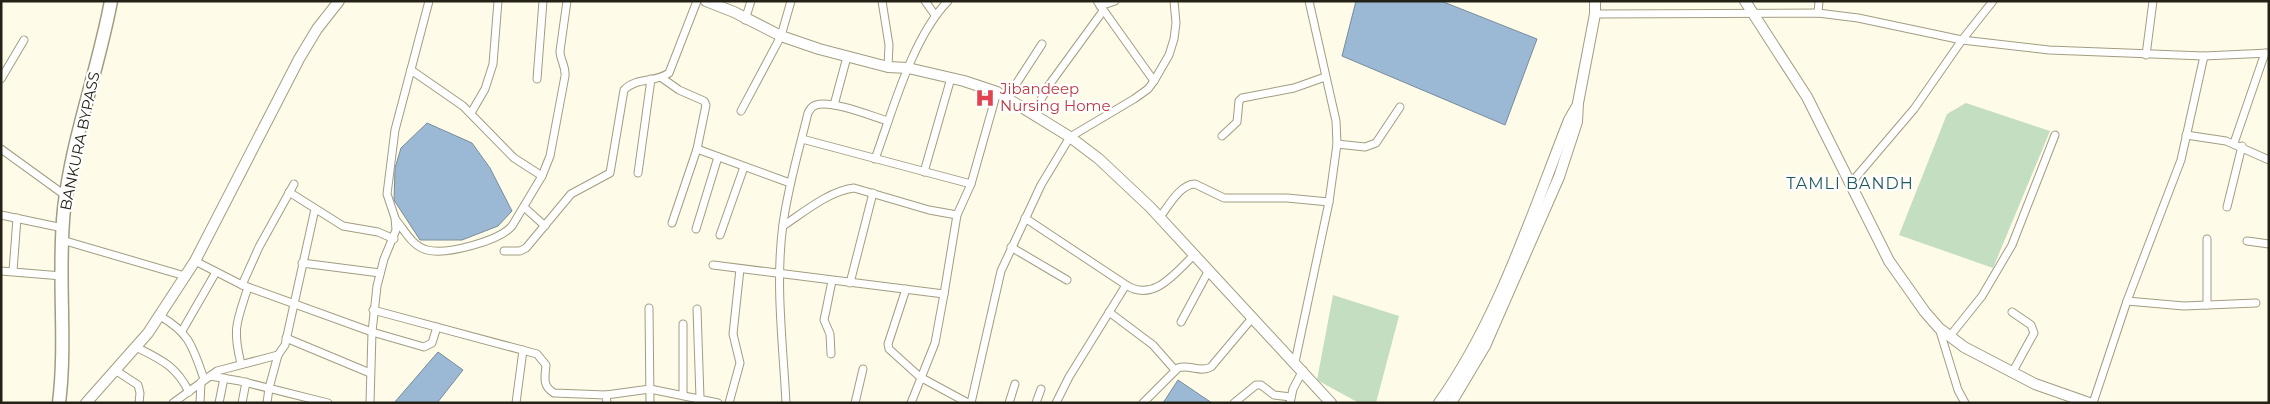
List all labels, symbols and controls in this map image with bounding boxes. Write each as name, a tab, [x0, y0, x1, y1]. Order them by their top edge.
street label: BANKURA BYPASS	[56, 70, 103, 212]
place label: Jibandeep Nursing Home	[999, 79, 1111, 115]
hospital icon: Jibandeep Nursing Home	[974, 87, 996, 109]
district label: TAMLI BANDH	[1786, 174, 1914, 193]

